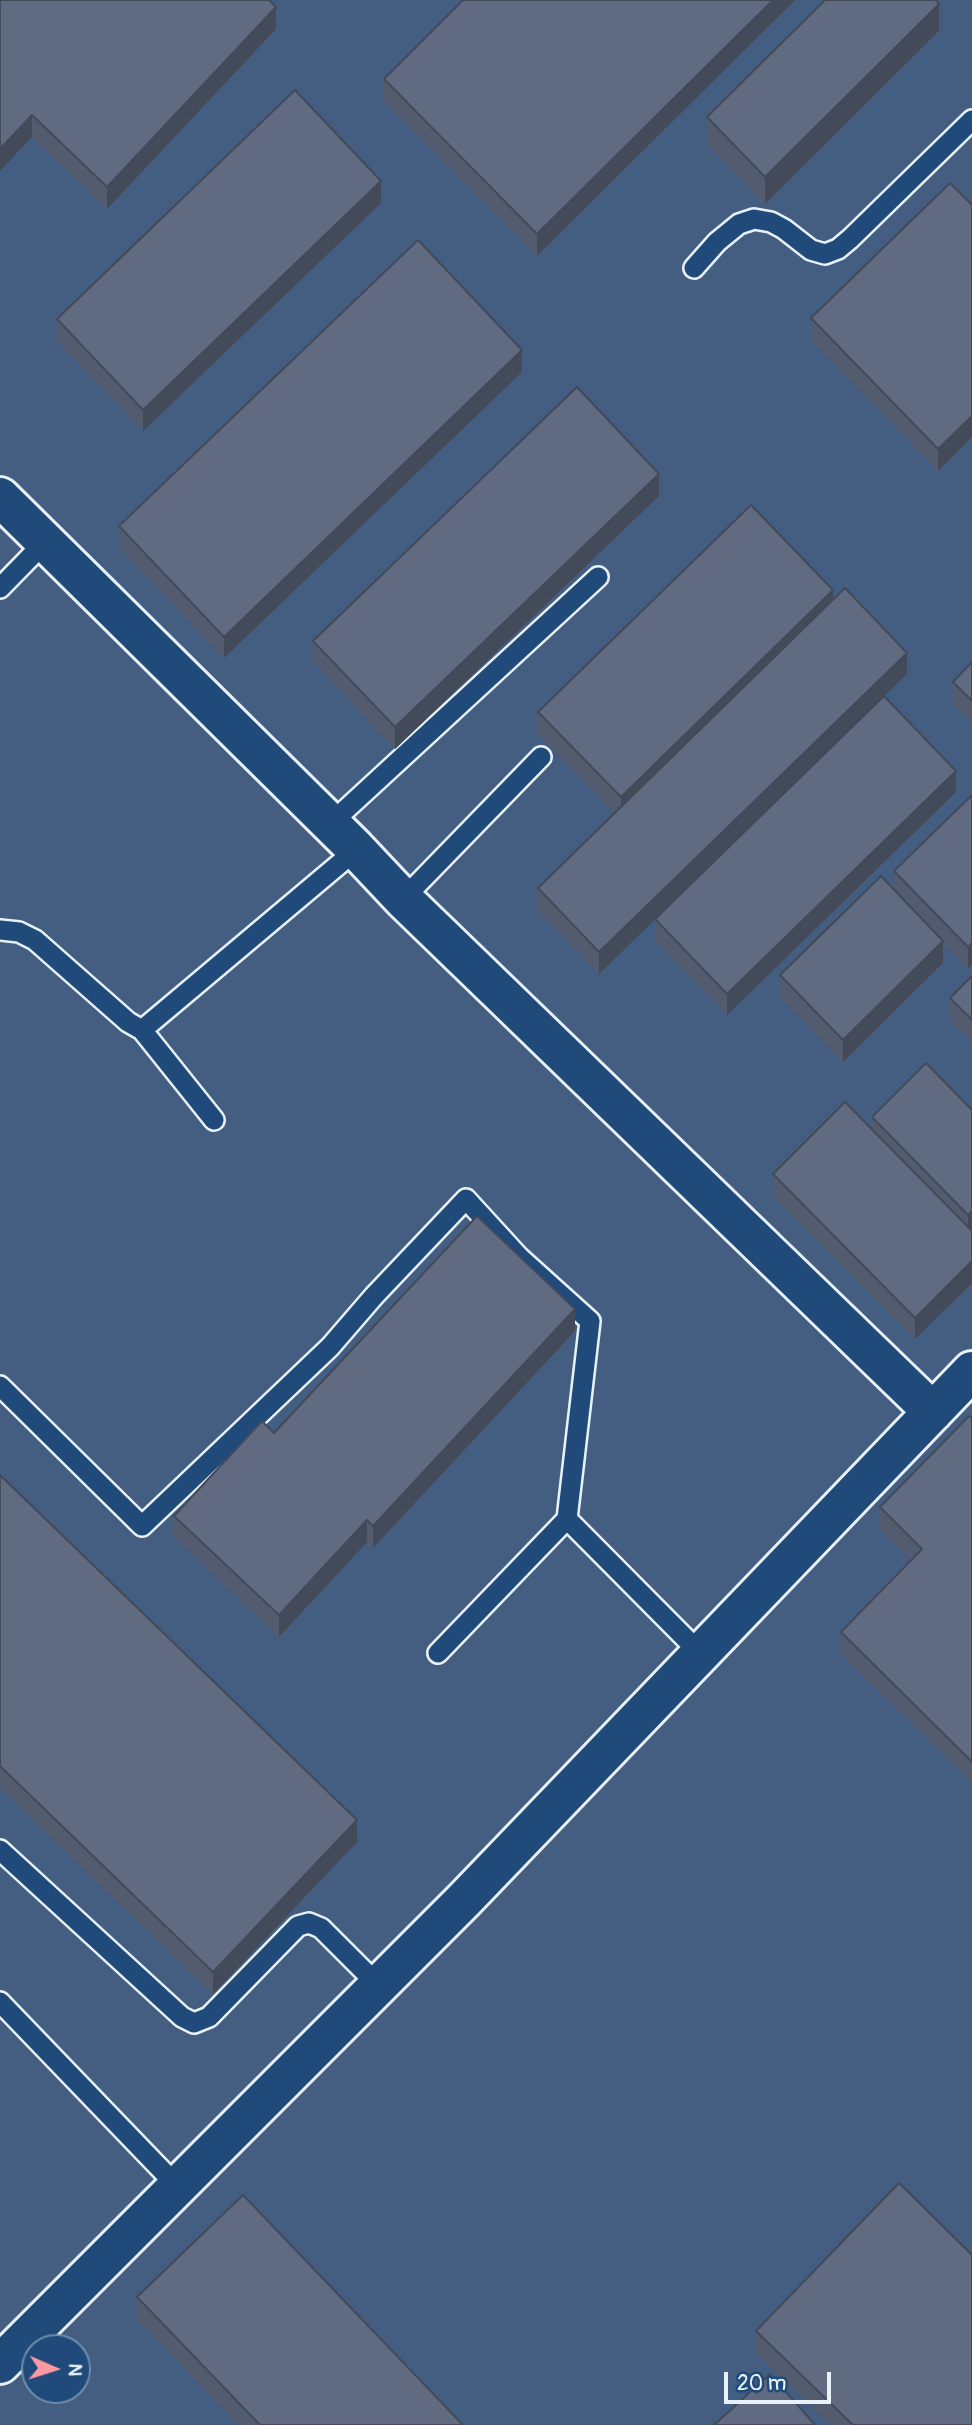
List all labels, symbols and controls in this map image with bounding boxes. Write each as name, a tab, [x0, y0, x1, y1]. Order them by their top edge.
north arrow	[21, 2334, 91, 2404]
scale bar	[727, 2358, 834, 2402]
text: N	[63, 2363, 87, 2377]
text: 20 m	[737, 2370, 786, 2397]

